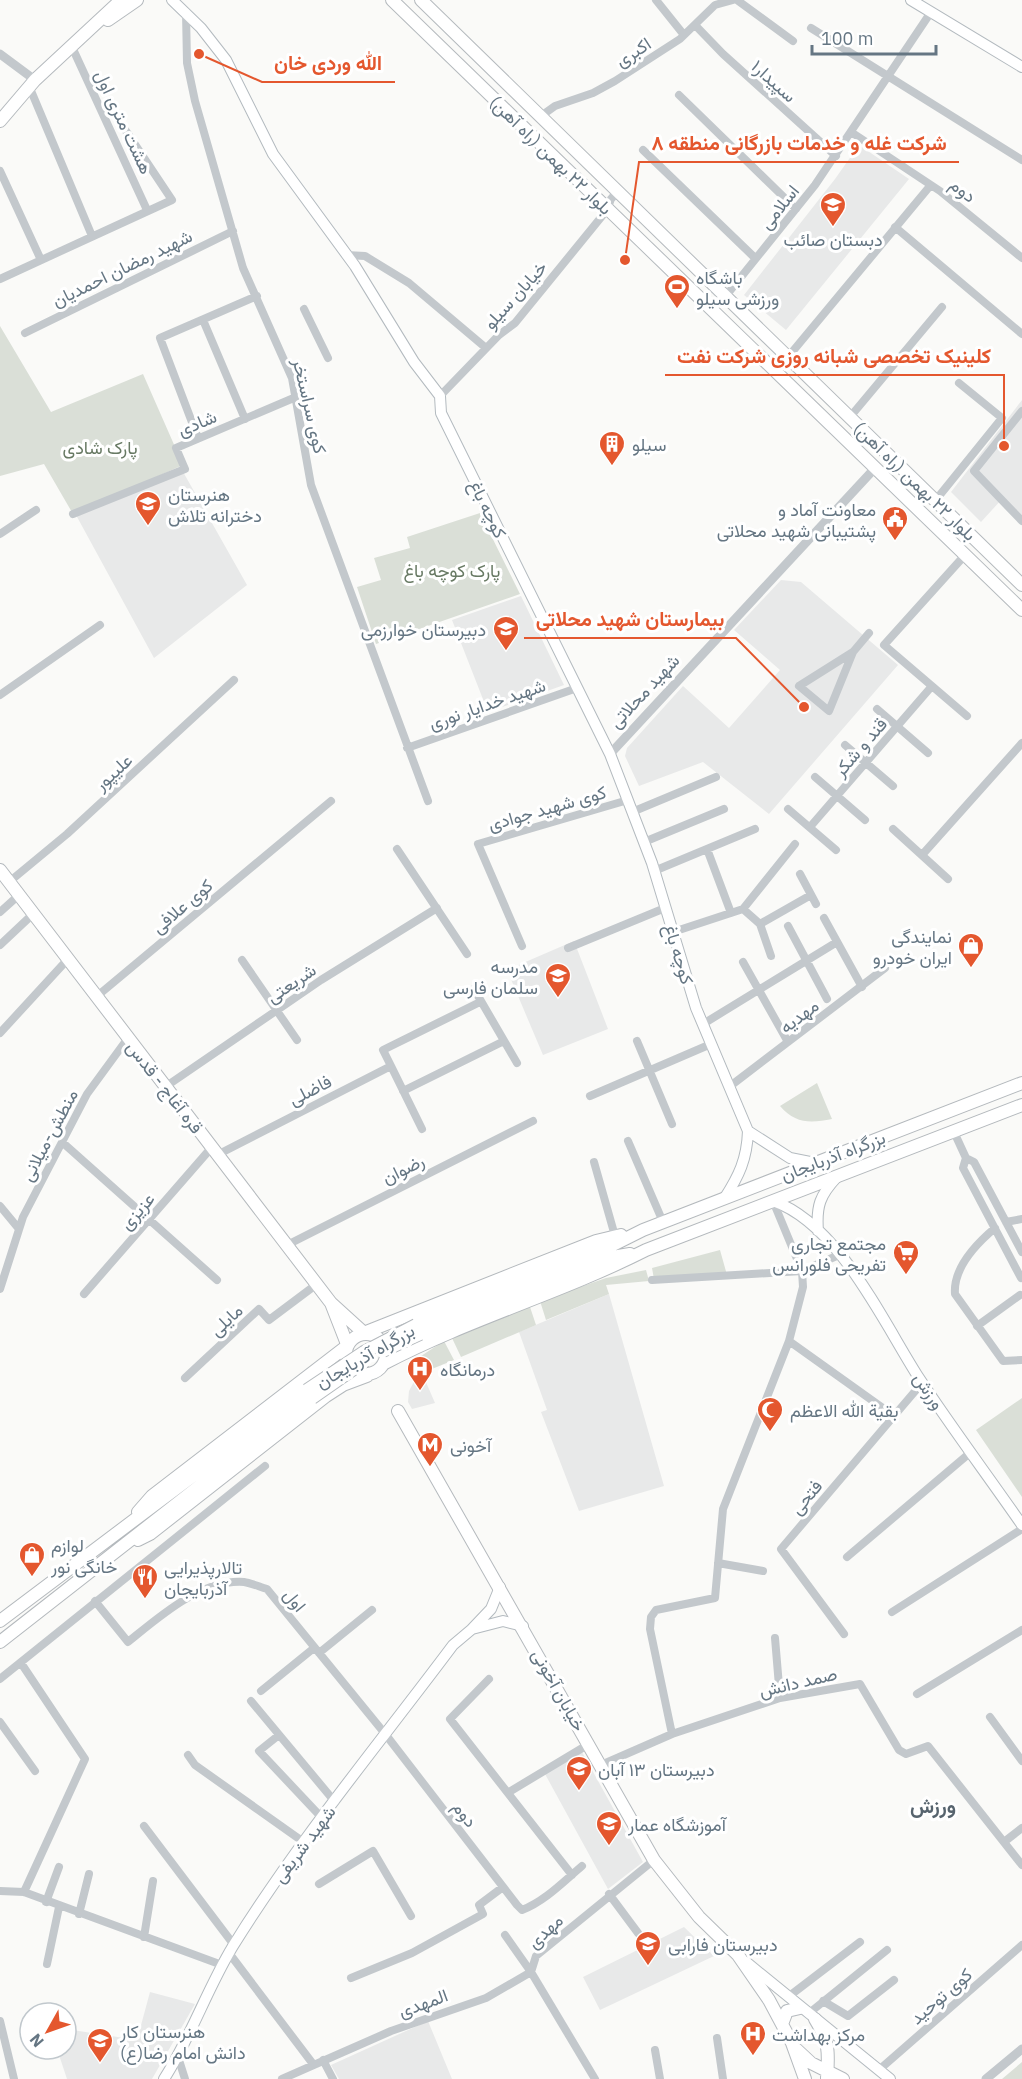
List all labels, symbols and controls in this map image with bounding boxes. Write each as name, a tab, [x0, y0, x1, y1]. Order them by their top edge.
scale bar	[812, 18, 936, 56]
text: 100 m	[821, 27, 873, 50]
street label: اکبری	[611, 32, 655, 72]
callout: الله وردی خان	[262, 44, 395, 82]
text: الله وردی خان	[274, 49, 382, 76]
street label: سپیدار۱	[746, 55, 801, 108]
street label: هشت متری اول	[90, 66, 158, 178]
street label: بلوار ۲۲ بهمن (راه آهن)	[485, 90, 617, 220]
callout: شرکت غله و خدمات بازرگانی منطقه ۸	[639, 124, 959, 162]
text: شرکت غله و خدمات بازرگانی منطقه ۸	[651, 129, 947, 156]
street label: دوم	[945, 173, 981, 208]
street label: اسلامی	[754, 180, 804, 234]
school or university icon: دبستان صائب	[818, 190, 848, 228]
street label: شهید رمضان احمدیان	[48, 224, 196, 312]
place label: دبستان صائب	[783, 228, 883, 251]
street label: خیابان سیلو	[478, 256, 552, 334]
place label: باشگاه ورزشی سیلو	[696, 266, 779, 310]
sports icon: باشگاه ورزشی سیلو	[662, 272, 692, 310]
callout: کلینیک تخصصی شبانه روزی شرکت نفت	[665, 337, 1004, 375]
text: کلینیک تخصصی شبانه روزی شرکت نفت	[677, 342, 991, 369]
street label: کوی سراستخر	[288, 355, 332, 456]
street label: شادی	[174, 405, 220, 441]
street label: بلوار ۲۲ بهمن (راه آهن)	[849, 416, 981, 546]
building icon: سیلو	[597, 429, 627, 467]
place label: سیلو	[632, 433, 666, 456]
park label: پارک شادی	[62, 436, 138, 460]
street label: کوچه باغ	[463, 476, 512, 542]
place label: هنرستان دخترانه تلاش	[168, 483, 262, 527]
school or university icon: هنرستان دخترانه تلاش	[133, 489, 163, 527]
place label: معاونت آماد و پشتیبانی شهید محلاتی	[717, 498, 876, 543]
public building icon: معاونت آماد و پشتیبانی شهید محلاتی	[880, 504, 910, 542]
park label: پارک کوچه باغ	[404, 559, 500, 583]
callout: بیمارستان شهید محلاتی	[524, 600, 736, 638]
text: بیمارستان شهید محلاتی	[536, 605, 724, 632]
school or university icon: دبیرستان خوارزمی	[491, 614, 521, 652]
place label: دبیرستان خوارزمی	[361, 618, 486, 641]
street label: شهید محلاتی	[604, 649, 684, 733]
street label: شهید خدایار نوری	[426, 673, 548, 735]
street label: قند و شکر	[827, 713, 892, 782]
street label: علیپور	[88, 749, 138, 797]
street label: کوی شهید جوادی	[485, 780, 609, 836]
street label: کوی علافی	[147, 874, 217, 938]
street label: کوچه باغ	[658, 921, 699, 987]
place label: نمایندگی ایران خودرو	[873, 925, 952, 969]
shop icon: نمایندگی ایران خودرو	[956, 931, 986, 969]
place label: مدرسه سلمان فارسی	[443, 955, 538, 999]
street label: شریعتی	[262, 958, 320, 1008]
school or university icon: مدرسه سلمان فارسی	[543, 961, 573, 999]
street label: مهدیه	[775, 994, 823, 1038]
street label: قره آغاج - قدس	[121, 1036, 208, 1139]
street label: فاضلی	[285, 1069, 335, 1111]
street label: منطش-میلانی	[15, 1085, 83, 1185]
street label: بزرگراه آذربایجان	[777, 1126, 889, 1186]
street label: رضوان	[378, 1149, 428, 1189]
street label: عزیزی	[114, 1188, 160, 1234]
place label: مجتمع تجاری تفریحی فلورانس	[772, 1232, 886, 1276]
supermarket icon: مجتمع تجاری تفریحی فلورانس	[891, 1238, 921, 1276]
street label: مایلی	[205, 1299, 247, 1341]
street label: بزرگراه آذربایجان	[311, 1318, 419, 1394]
hospital icon: درمانگاه	[405, 1354, 435, 1392]
place label: درمانگاه	[440, 1358, 495, 1381]
street label: ورزش	[908, 1368, 950, 1414]
mosque icon: بقیة الله الاعظم	[755, 1395, 785, 1433]
place label: بقیة الله الاعظم	[790, 1399, 899, 1423]
metro station icon: آخونی	[415, 1430, 445, 1468]
place label: آخونی	[450, 1434, 493, 1457]
street label: فتحی	[785, 1475, 827, 1519]
place label: لوازم خانگی نور	[50, 1534, 117, 1578]
shop icon: لوازم خانگی نور	[17, 1540, 47, 1578]
place label: تالارپذیرایی آذربایجان	[164, 1556, 242, 1600]
restaurant icon: تالارپذیرایی آذربایجان	[130, 1562, 160, 1600]
street label: اول	[279, 1584, 311, 1616]
street label: خیابان آخونی	[527, 1645, 591, 1735]
street label: صمد دانش	[757, 1662, 839, 1702]
school or university icon: دبیرستان ۱۳ آبان	[564, 1754, 594, 1792]
place label: دبیرستان ۱۳ آبان	[598, 1758, 715, 1781]
district label: ورزش	[910, 1792, 956, 1819]
street label: دوم	[447, 1796, 482, 1832]
street label: شهید شریفی	[267, 1801, 341, 1887]
school or university icon: آموزشگاه عمار	[594, 1809, 624, 1847]
place label: آموزشگاه عمار	[627, 1813, 728, 1836]
street label: مهدی	[522, 1909, 568, 1953]
school or university icon: دبیرستان فارابی	[633, 1929, 663, 1967]
place label: دبیرستان فارابی	[668, 1933, 778, 1956]
street label: کوی توحید	[905, 1963, 977, 2029]
street label: المهدی	[395, 1983, 451, 2023]
north arrow	[18, 2001, 78, 2061]
hospital icon: مرکز بهداشت	[738, 2019, 768, 2057]
place label: هنرستان کار دانش امام رضا(ع)	[119, 2020, 246, 2065]
place label: مرکز بهداشت	[772, 2023, 865, 2046]
school or university icon: هنرستان کار دانش امام رضا(ع)	[85, 2026, 115, 2064]
text: N	[25, 2030, 48, 2052]

